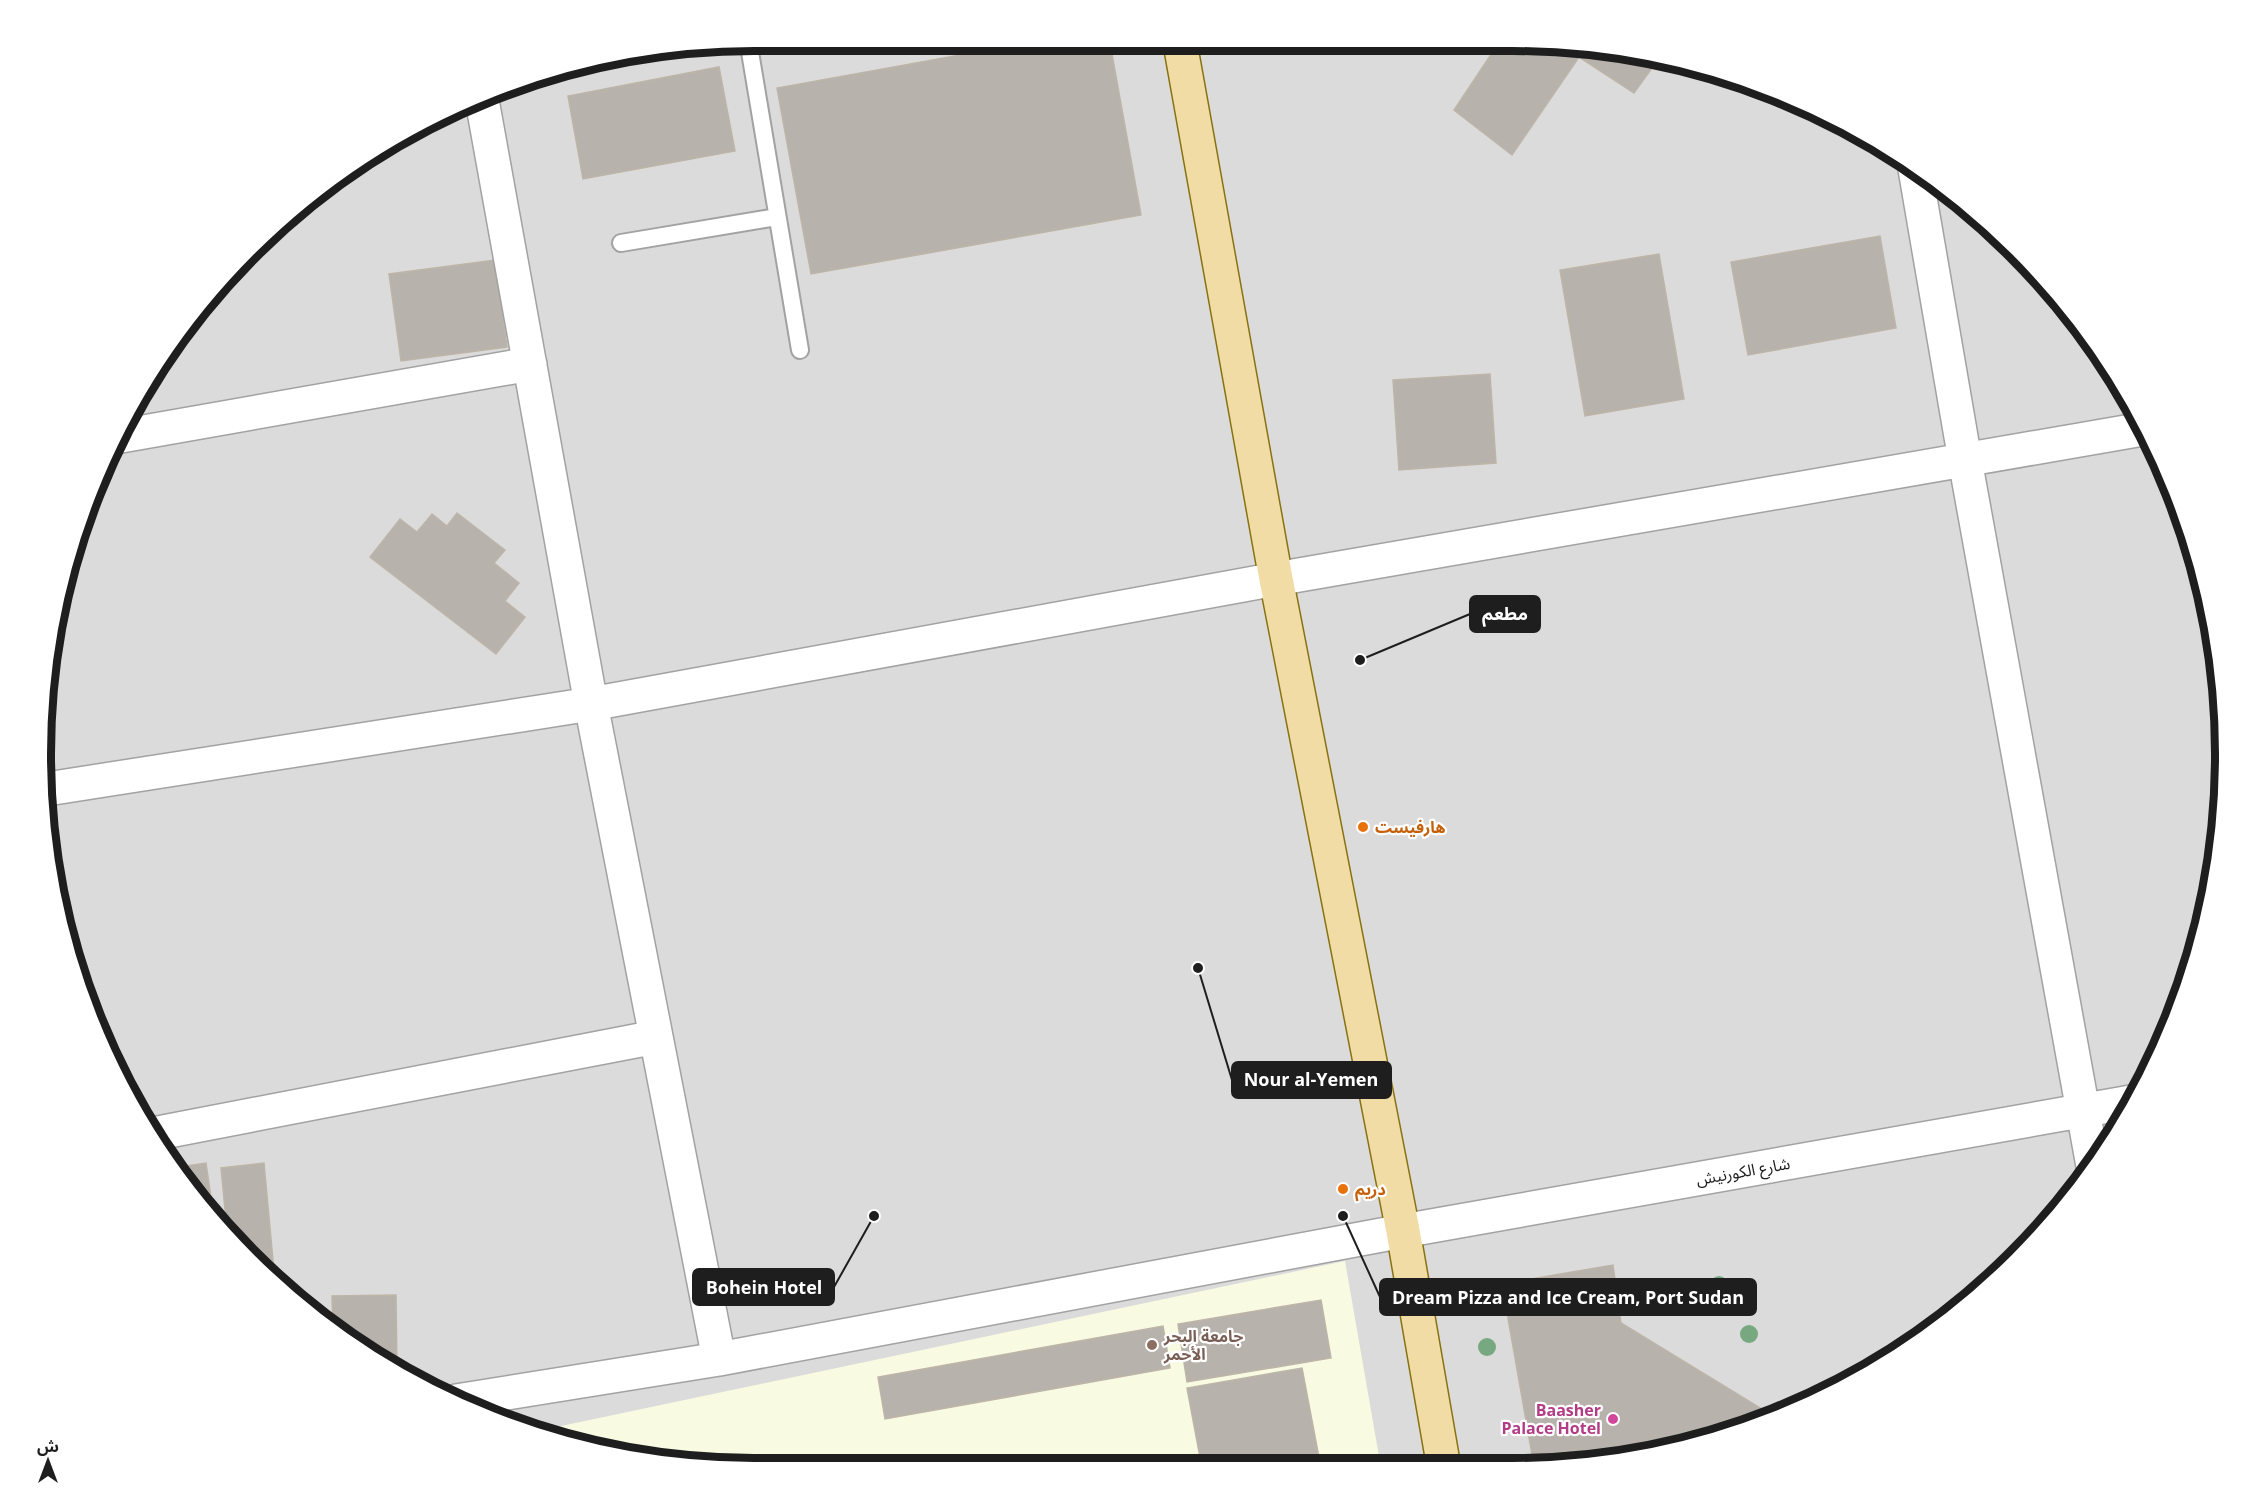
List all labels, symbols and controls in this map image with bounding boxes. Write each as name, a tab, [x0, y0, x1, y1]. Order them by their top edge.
callout: مطعم	[1470, 596, 1540, 632]
text: مطعم	[1482, 601, 1528, 627]
place label: هارفيست	[1375, 816, 1446, 838]
marker: هارفيست	[1356, 820, 1370, 834]
callout: Nour al-Yemen	[1232, 1062, 1391, 1098]
text: Nour al-Yemen	[1244, 1067, 1378, 1091]
street label: شارع الكورنيش	[1694, 1152, 1792, 1192]
place label: دريم	[1355, 1178, 1386, 1202]
marker: دريم	[1336, 1182, 1350, 1196]
callout: Bohein Hotel	[693, 1269, 834, 1305]
text: Bohein Hotel	[706, 1275, 822, 1299]
callout: Dream Pizza and Ice Cream, Port Sudan	[1380, 1279, 1756, 1315]
text: Dream Pizza and Ice Cream, Port Sudan	[1392, 1285, 1744, 1309]
place label: جامعة البحر الأحمر	[1163, 1325, 1243, 1365]
marker: جامعة البحر الأحمر	[1145, 1338, 1159, 1352]
place label: Baasher Palace Hotel	[1501, 1399, 1601, 1439]
marker: Baasher Palace Hotel	[1606, 1412, 1620, 1426]
north arrow	[18, 1431, 78, 1491]
text: ش	[37, 1435, 59, 1457]

